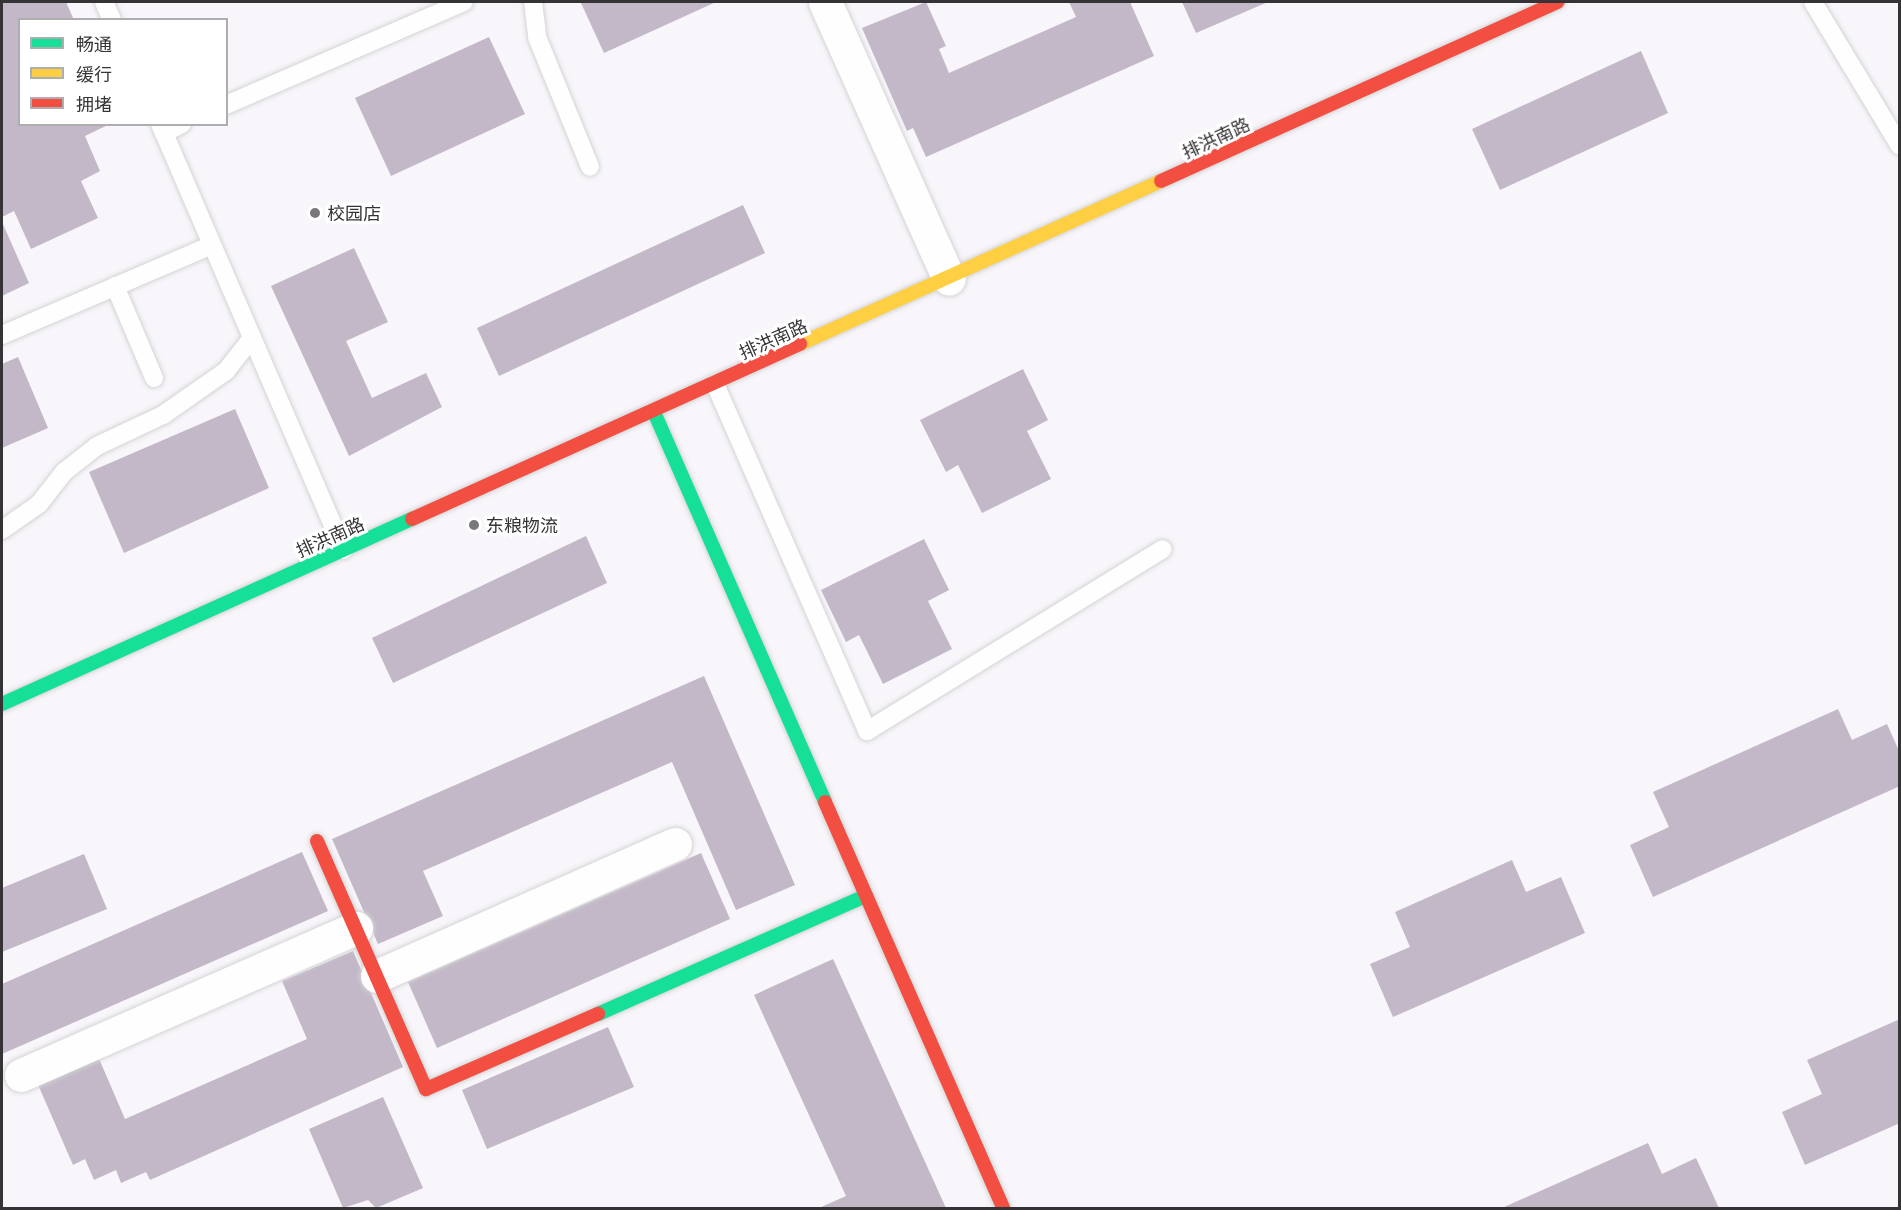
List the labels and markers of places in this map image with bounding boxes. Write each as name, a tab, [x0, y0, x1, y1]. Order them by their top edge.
place label: 校园店	[327, 202, 381, 224]
marker: 校园店	[308, 206, 322, 220]
place label: 东粮物流	[486, 514, 558, 536]
marker: 东粮物流	[467, 518, 481, 532]

